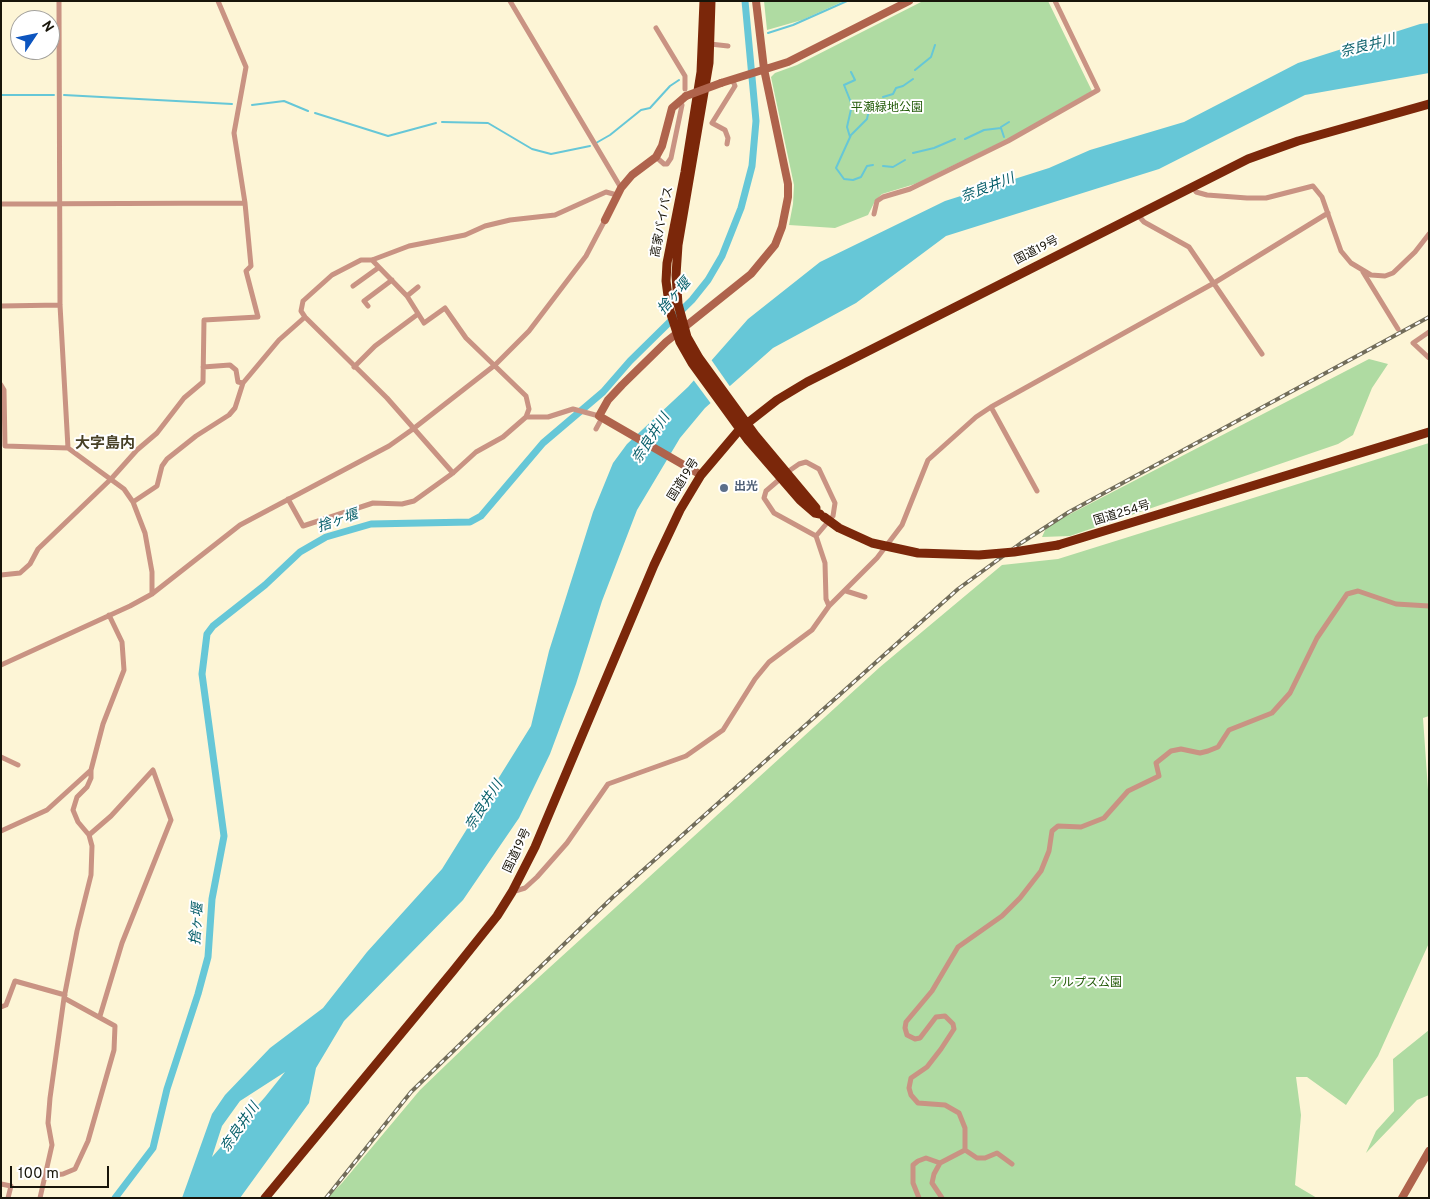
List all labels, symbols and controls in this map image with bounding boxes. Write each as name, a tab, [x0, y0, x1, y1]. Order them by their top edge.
north arrow	[10, 10, 60, 60]
text: N	[37, 18, 57, 36]
water label: 奈良井川	[1339, 32, 1397, 62]
park label: 平瀬緑地公園	[851, 102, 923, 116]
water label: 奈良井川	[959, 171, 1017, 207]
street label: 高家バイパス	[649, 185, 677, 259]
street label: 国道19号	[1013, 234, 1061, 268]
water label: 捨ヶ堰	[655, 276, 695, 318]
water label: 奈良井川	[630, 411, 674, 467]
district label: 大字島内	[75, 436, 135, 454]
street label: 国道19号	[665, 456, 703, 504]
place label: 出光	[734, 481, 758, 495]
marker: 出光	[718, 482, 730, 494]
street label: 国道254号	[1092, 499, 1152, 529]
water label: 捨ヶ堰	[315, 507, 361, 537]
water label: 奈良井川	[463, 778, 507, 834]
street label: 国道19号	[501, 826, 535, 876]
water label: 捨ヶ堰	[188, 902, 208, 946]
park label: アルプス公園	[1050, 977, 1122, 991]
water label: 奈良井川	[218, 1100, 264, 1156]
scale bar	[12, 1156, 111, 1188]
text: 100 m	[18, 1165, 59, 1184]

